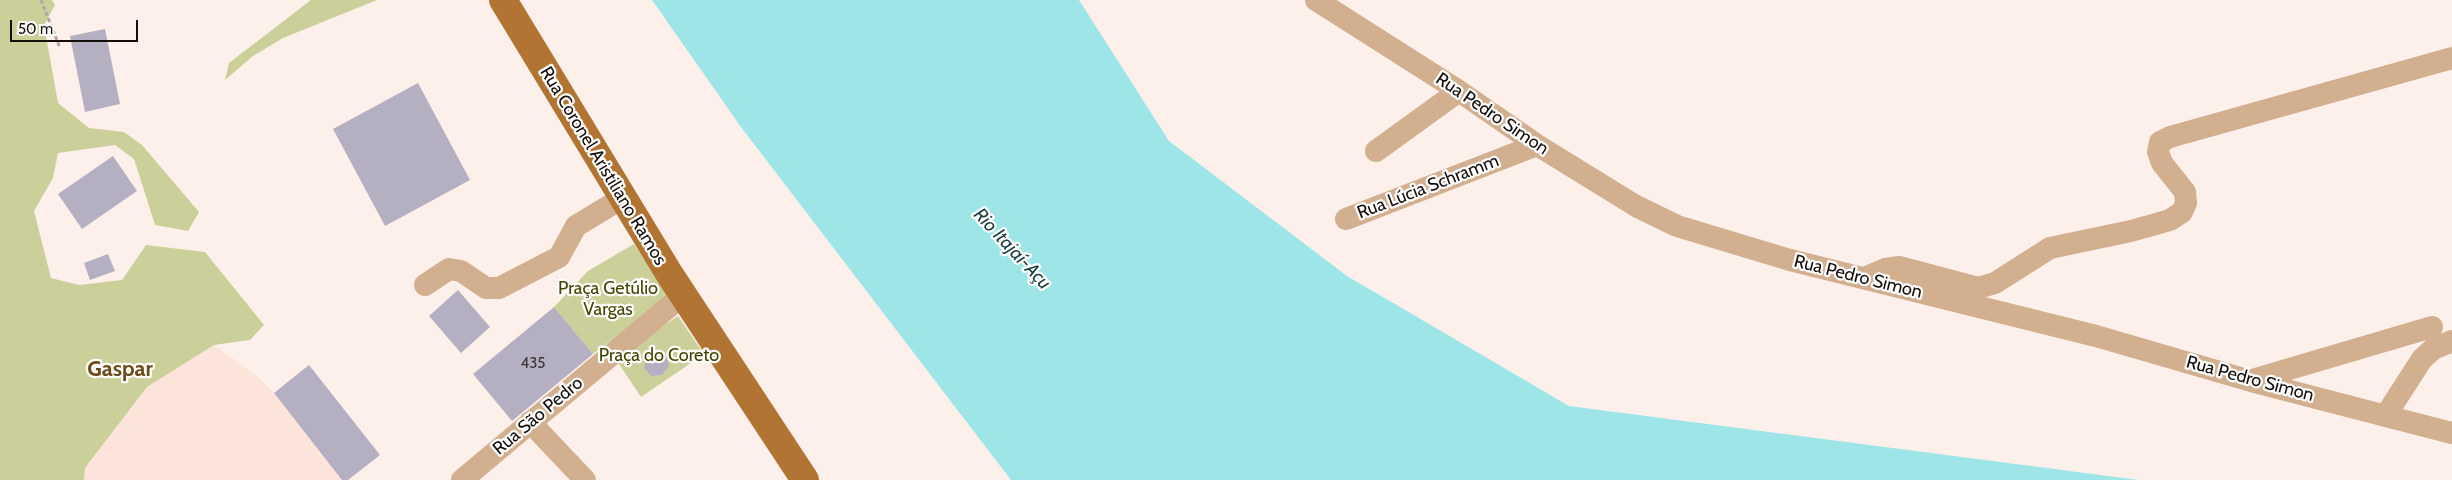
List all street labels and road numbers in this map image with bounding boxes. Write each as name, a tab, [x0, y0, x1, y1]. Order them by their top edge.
street label: Rua Coronel Aristiliano Ramos	[535, 63, 671, 269]
street label: Rua Pedro Simon	[1431, 68, 1553, 160]
street label: Rua Lúcia Schramm	[1354, 150, 1502, 224]
street label: Rua Pedro Simon	[1792, 251, 1924, 303]
street label: Rua Pedro Simon	[2184, 352, 2316, 406]
street label: Rua São Pedro	[489, 372, 587, 460]

